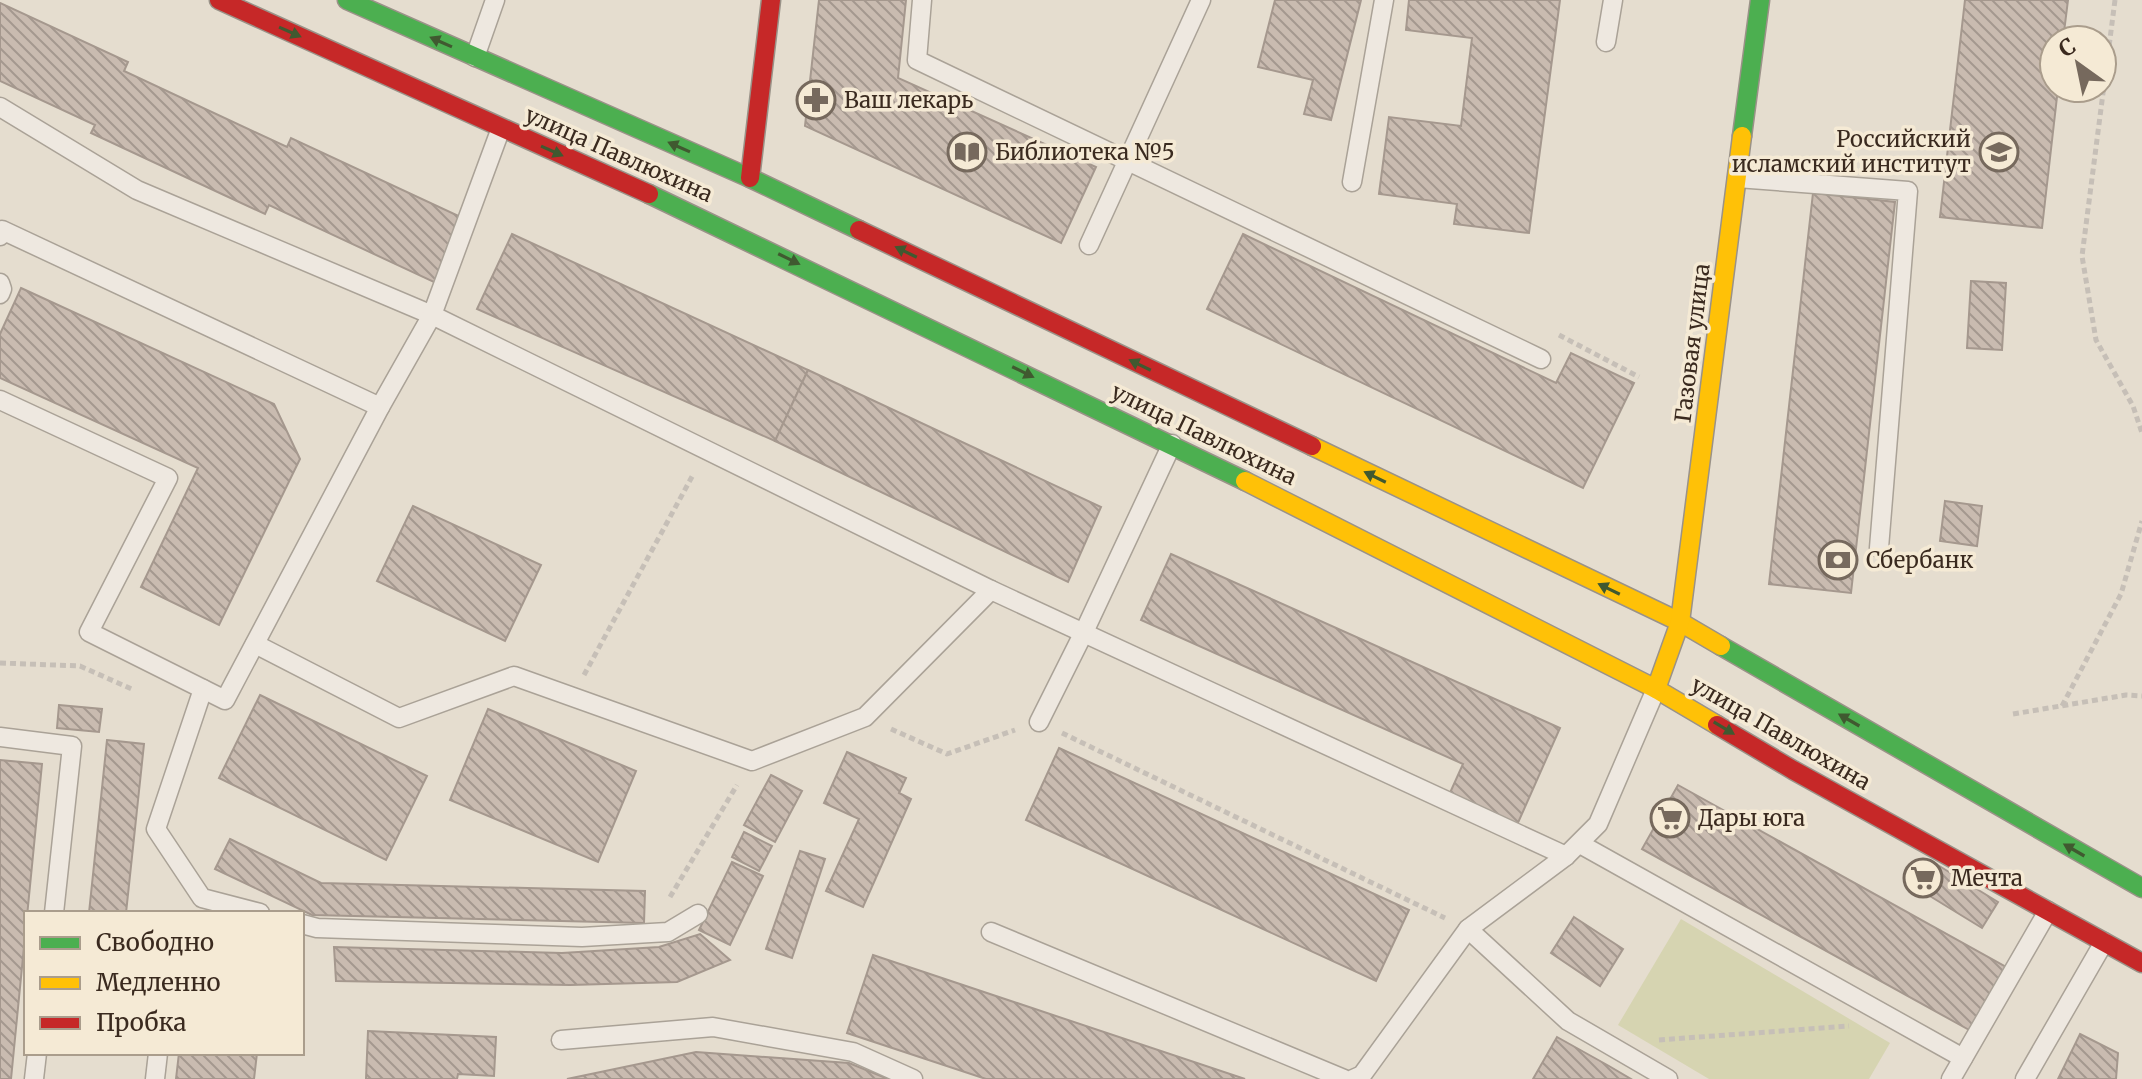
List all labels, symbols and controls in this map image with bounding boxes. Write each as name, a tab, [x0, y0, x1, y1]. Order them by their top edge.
north arrow	[2038, 24, 2118, 104]
one-way arrow	[278, 25, 302, 39]
text: С	[2053, 32, 2081, 63]
one-way arrow	[429, 35, 453, 49]
pharmacy icon: Ваш лекарь	[795, 79, 837, 121]
place label: Ваш лекарь	[844, 86, 973, 114]
street label: улица Павлюхина	[521, 100, 717, 208]
place label: Российский исламский институт	[1732, 125, 1971, 178]
library icon: Библиотека №5	[946, 131, 988, 173]
school or university icon: Российский исламский институт	[1978, 131, 2020, 173]
place label: Библиотека №5	[995, 138, 1175, 166]
one-way arrow	[667, 140, 691, 153]
one-way arrow	[541, 144, 564, 158]
one-way arrow	[894, 245, 917, 259]
one-way arrow	[777, 252, 801, 266]
street label: Газовая улица	[1668, 262, 1716, 424]
one-way arrow	[1129, 358, 1152, 372]
one-way arrow	[1012, 365, 1035, 379]
street label: улица Павлюхина	[1107, 377, 1301, 491]
one-way arrow	[1363, 470, 1386, 484]
bank icon: Сбербанк	[1817, 539, 1859, 581]
place label: Сбербанк	[1866, 546, 1973, 574]
one-way arrow	[1598, 582, 1621, 596]
street label: улица Павлюхина	[1686, 670, 1876, 796]
one-way arrow	[1838, 713, 1860, 727]
one-way arrow	[1713, 721, 1735, 735]
supermarket icon: Дары юга	[1649, 797, 1691, 839]
place label: Дары юга	[1698, 804, 1805, 832]
one-way arrow	[2063, 843, 2085, 857]
supermarket icon: Мечта	[1902, 857, 1944, 899]
place label: Мечта	[1951, 864, 2023, 892]
legend	[24, 911, 304, 1055]
text: Свободно	[96, 927, 214, 958]
text: Медленно	[96, 967, 220, 998]
text: Пробка	[96, 1007, 187, 1038]

